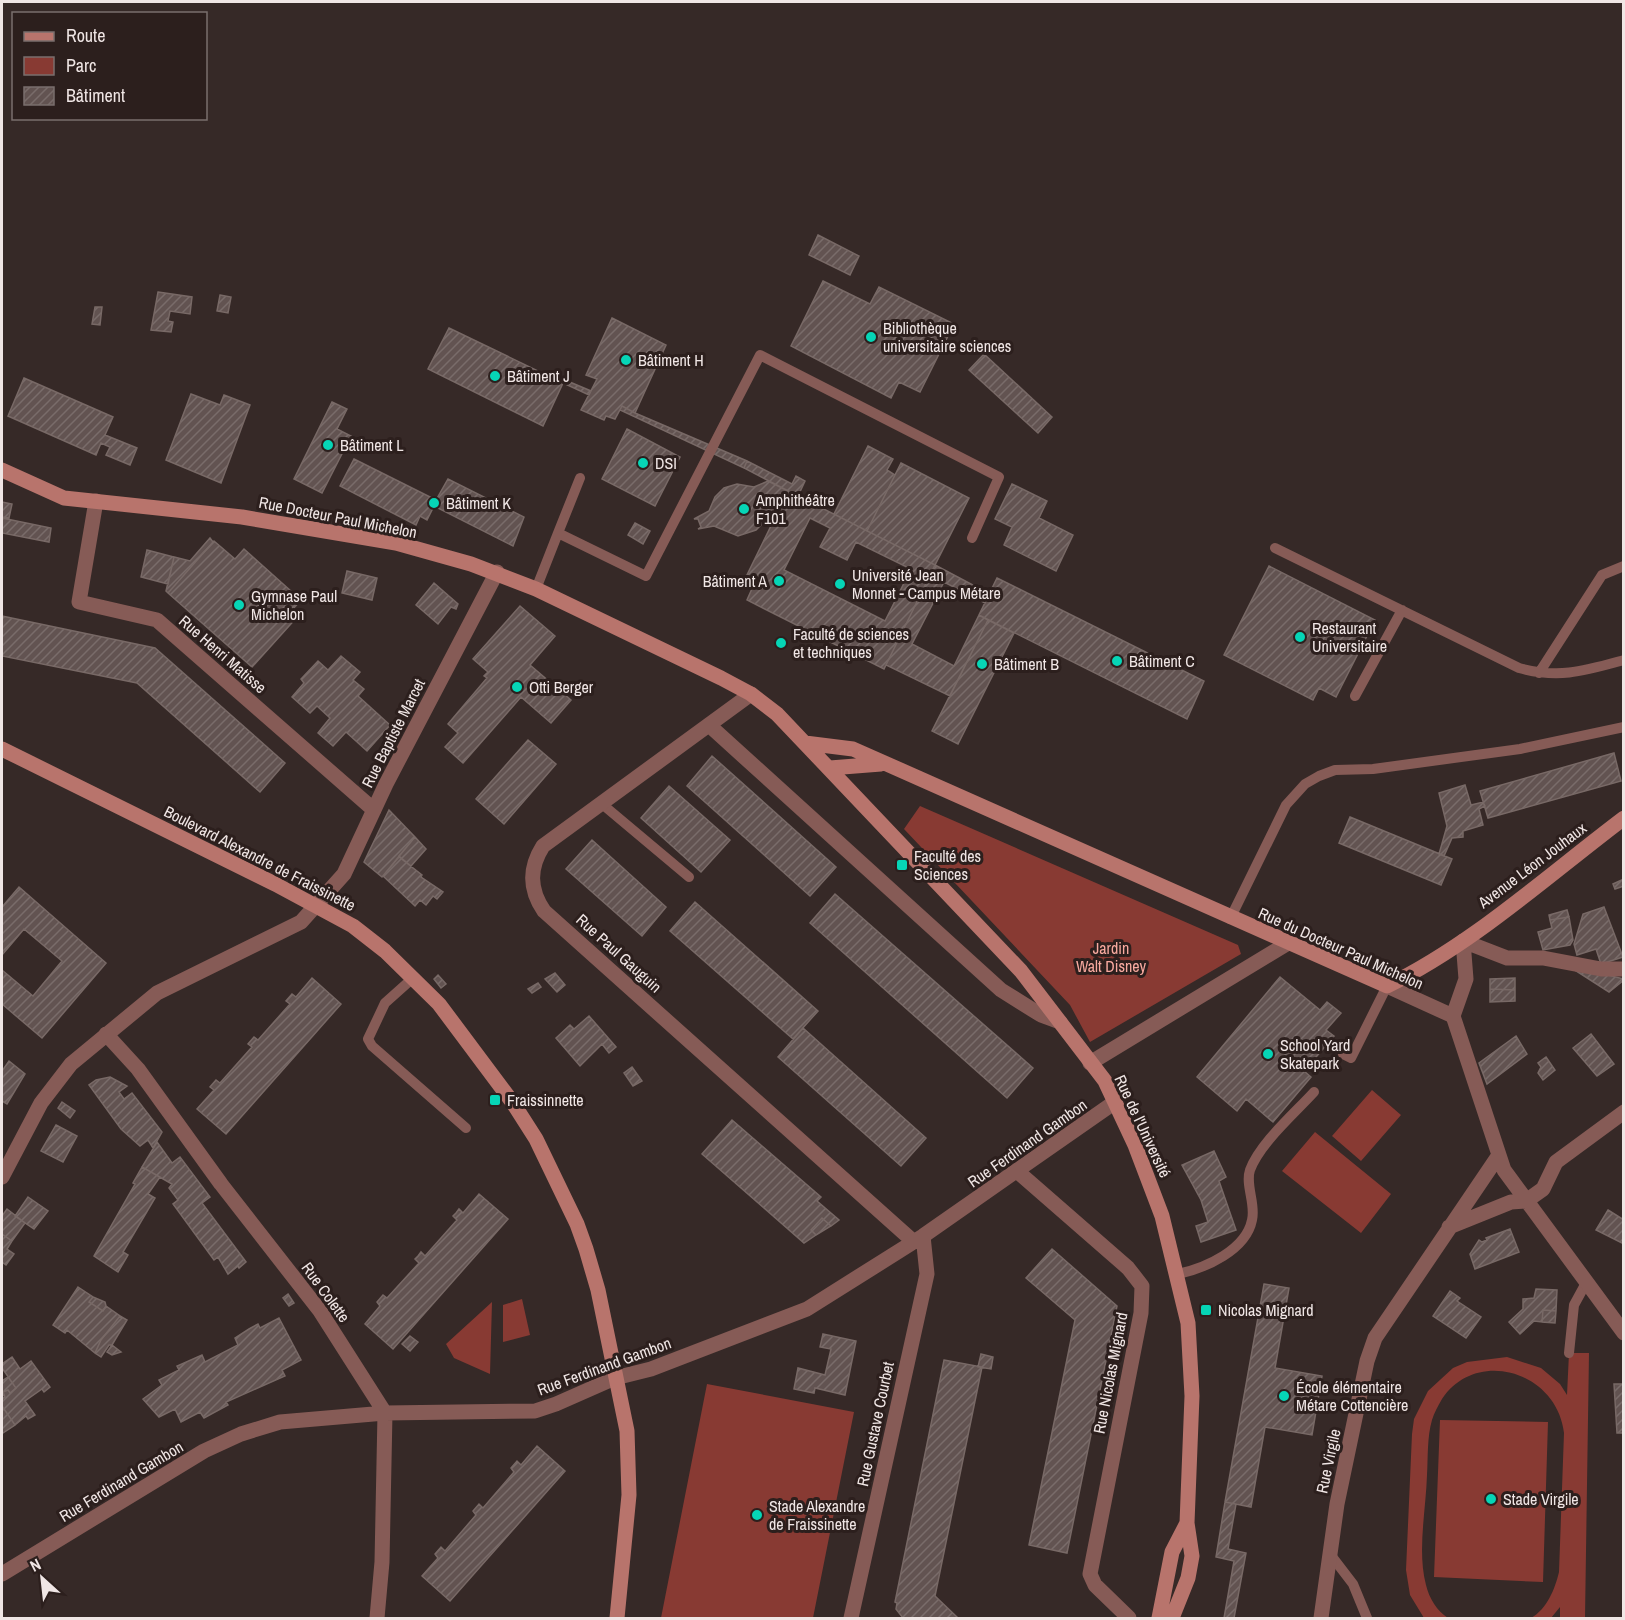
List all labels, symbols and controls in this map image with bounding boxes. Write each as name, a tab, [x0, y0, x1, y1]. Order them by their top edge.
legend	[12, 12, 207, 120]
text: Route	[66, 23, 105, 48]
text: Parc	[66, 53, 96, 78]
text: Bâtiment	[66, 83, 125, 108]
place label: Bibliothèque universitaire sciences	[883, 317, 1011, 357]
marker: Bibliothèque universitaire sciences	[864, 330, 878, 344]
place label: Bâtiment H	[638, 349, 704, 371]
marker: Bâtiment H	[619, 353, 633, 367]
place label: Bâtiment J	[507, 365, 570, 387]
marker: Bâtiment J	[488, 369, 502, 383]
place label: Bâtiment L	[340, 434, 404, 456]
marker: Bâtiment L	[321, 438, 335, 452]
place label: DSI	[655, 452, 677, 474]
marker: DSI	[636, 456, 650, 470]
place label: Amphithéâtre F101	[755, 489, 835, 529]
street label: Rue Docteur Paul Michelon	[257, 491, 419, 543]
place label: Bâtiment K	[446, 492, 511, 514]
marker: Bâtiment K	[427, 496, 441, 510]
marker: Amphithéâtre F101	[737, 502, 751, 516]
place label: Université Jean Monnet - Campus Métare	[852, 564, 1001, 604]
place label: Bâtiment A	[703, 570, 767, 592]
marker: Bâtiment A	[772, 574, 786, 588]
marker: Université Jean Monnet - Campus Métare	[833, 577, 847, 591]
place label: Gymnase Paul Michelon	[251, 585, 337, 625]
marker: Gymnase Paul Michelon	[232, 598, 246, 612]
street label: Rue Henri Matisse	[175, 610, 271, 698]
place label: Restaurant Universitaire	[1312, 617, 1387, 657]
place label: Faculté de sciences et techniques	[793, 623, 909, 663]
marker: Restaurant Universitaire	[1293, 630, 1307, 644]
marker: Faculté de sciences et techniques	[774, 636, 788, 650]
place label: Bâtiment C	[1129, 650, 1195, 672]
place label: Bâtiment B	[994, 653, 1059, 675]
marker: Bâtiment C	[1110, 654, 1124, 668]
marker: Bâtiment B	[975, 657, 989, 671]
street label: Rue Baptiste Marcet	[356, 674, 430, 791]
place label: Otti Berger	[529, 676, 594, 698]
marker: Otti Berger	[510, 680, 524, 694]
street label: Boulevard Alexandre de Fraissinette	[160, 800, 360, 916]
street label: Avenue Léon Jouhaux	[1473, 817, 1591, 914]
place label: Faculté des Sciences	[914, 845, 981, 885]
marker: Faculté des Sciences	[895, 858, 909, 872]
street label: Rue du Docteur Paul Michelon	[1255, 902, 1427, 994]
street label: Rue Paul Gauguin	[572, 909, 666, 997]
park label: Jardin Walt Disney	[1076, 937, 1147, 977]
place label: School Yard Skatepark	[1280, 1034, 1350, 1074]
marker: School Yard Skatepark	[1261, 1047, 1275, 1061]
street label: Rue de l'Université	[1110, 1071, 1176, 1181]
place label: Fraissinnette	[507, 1089, 584, 1111]
marker: Fraissinnette	[488, 1093, 502, 1107]
street label: Rue Ferdinand Gambon	[963, 1094, 1091, 1192]
street label: Rue Colette	[297, 1258, 355, 1326]
place label: Nicolas Mignard	[1218, 1299, 1314, 1321]
marker: Nicolas Mignard	[1199, 1303, 1213, 1317]
street label: Rue Nicolas Mignard	[1087, 1310, 1133, 1436]
street label: Rue Ferdinand Gambon	[534, 1332, 674, 1400]
street label: Rue Gustave Courbet	[851, 1359, 899, 1488]
place label: École élémentaire Métare Cottencière	[1296, 1376, 1408, 1416]
marker: École élémentaire Métare Cottencière	[1277, 1389, 1291, 1403]
street label: Rue Virgile	[1310, 1427, 1346, 1495]
street label: Rue Ferdinand Gambon	[55, 1435, 187, 1527]
place label: Stade Virgile	[1503, 1488, 1579, 1510]
marker: Stade Virgile	[1484, 1492, 1498, 1506]
place label: Stade Alexandre de Fraissinette	[769, 1495, 865, 1535]
marker: Stade Alexandre de Fraissinette	[750, 1508, 764, 1522]
north arrow	[12, 1548, 72, 1608]
text: N	[26, 1553, 44, 1577]

